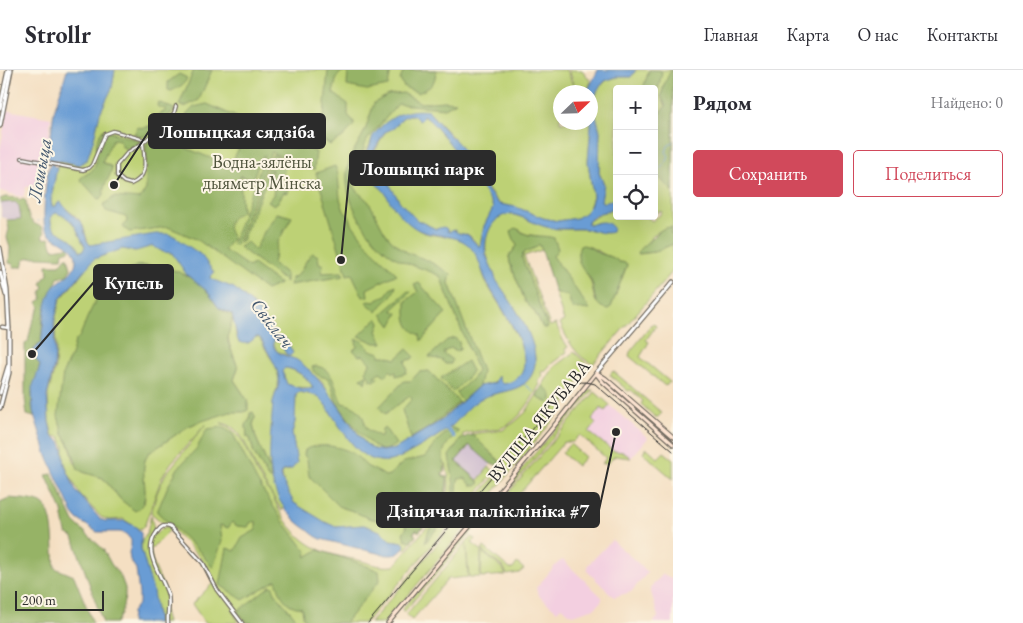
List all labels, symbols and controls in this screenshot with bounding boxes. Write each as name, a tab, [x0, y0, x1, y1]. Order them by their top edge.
text: Strollr	[25, 19, 91, 50]
text: Главная	[704, 23, 758, 46]
text: Карта	[786, 23, 829, 46]
text: О нас	[857, 23, 899, 46]
text: Контакты	[927, 23, 998, 46]
north arrow	[553, 85, 598, 130]
map controls	[613, 85, 658, 220]
button: +	[613, 85, 658, 130]
text: Рядом	[693, 89, 752, 116]
text: Найдено: 0	[931, 92, 1003, 113]
callout: Лошыцкая сядзіба	[149, 114, 325, 148]
text: Лошыцкая сядзіба	[159, 119, 316, 144]
button: −	[613, 130, 658, 175]
water label: Лошыца	[21, 136, 57, 205]
park label: Водна-зялёны дыяметр Мінска	[203, 150, 322, 194]
button: Сохранить	[693, 150, 843, 197]
button: Поделиться	[853, 150, 1003, 197]
callout: Лошыцкі парк	[350, 151, 495, 185]
text: Лошыцкі парк	[360, 156, 485, 181]
button: locate	[613, 175, 658, 220]
callout: Купель	[94, 265, 173, 299]
text: Купель	[105, 270, 164, 295]
water label: Свіслач	[245, 293, 300, 354]
street label: ВУЛІЦА ЯКУБАВА	[482, 355, 595, 486]
callout: Дзіцячая паліклініка #7	[377, 493, 599, 527]
text: Дзіцячая паліклініка #7	[387, 498, 590, 523]
scale bar	[15, 588, 104, 611]
text: 200 m	[22, 591, 56, 609]

